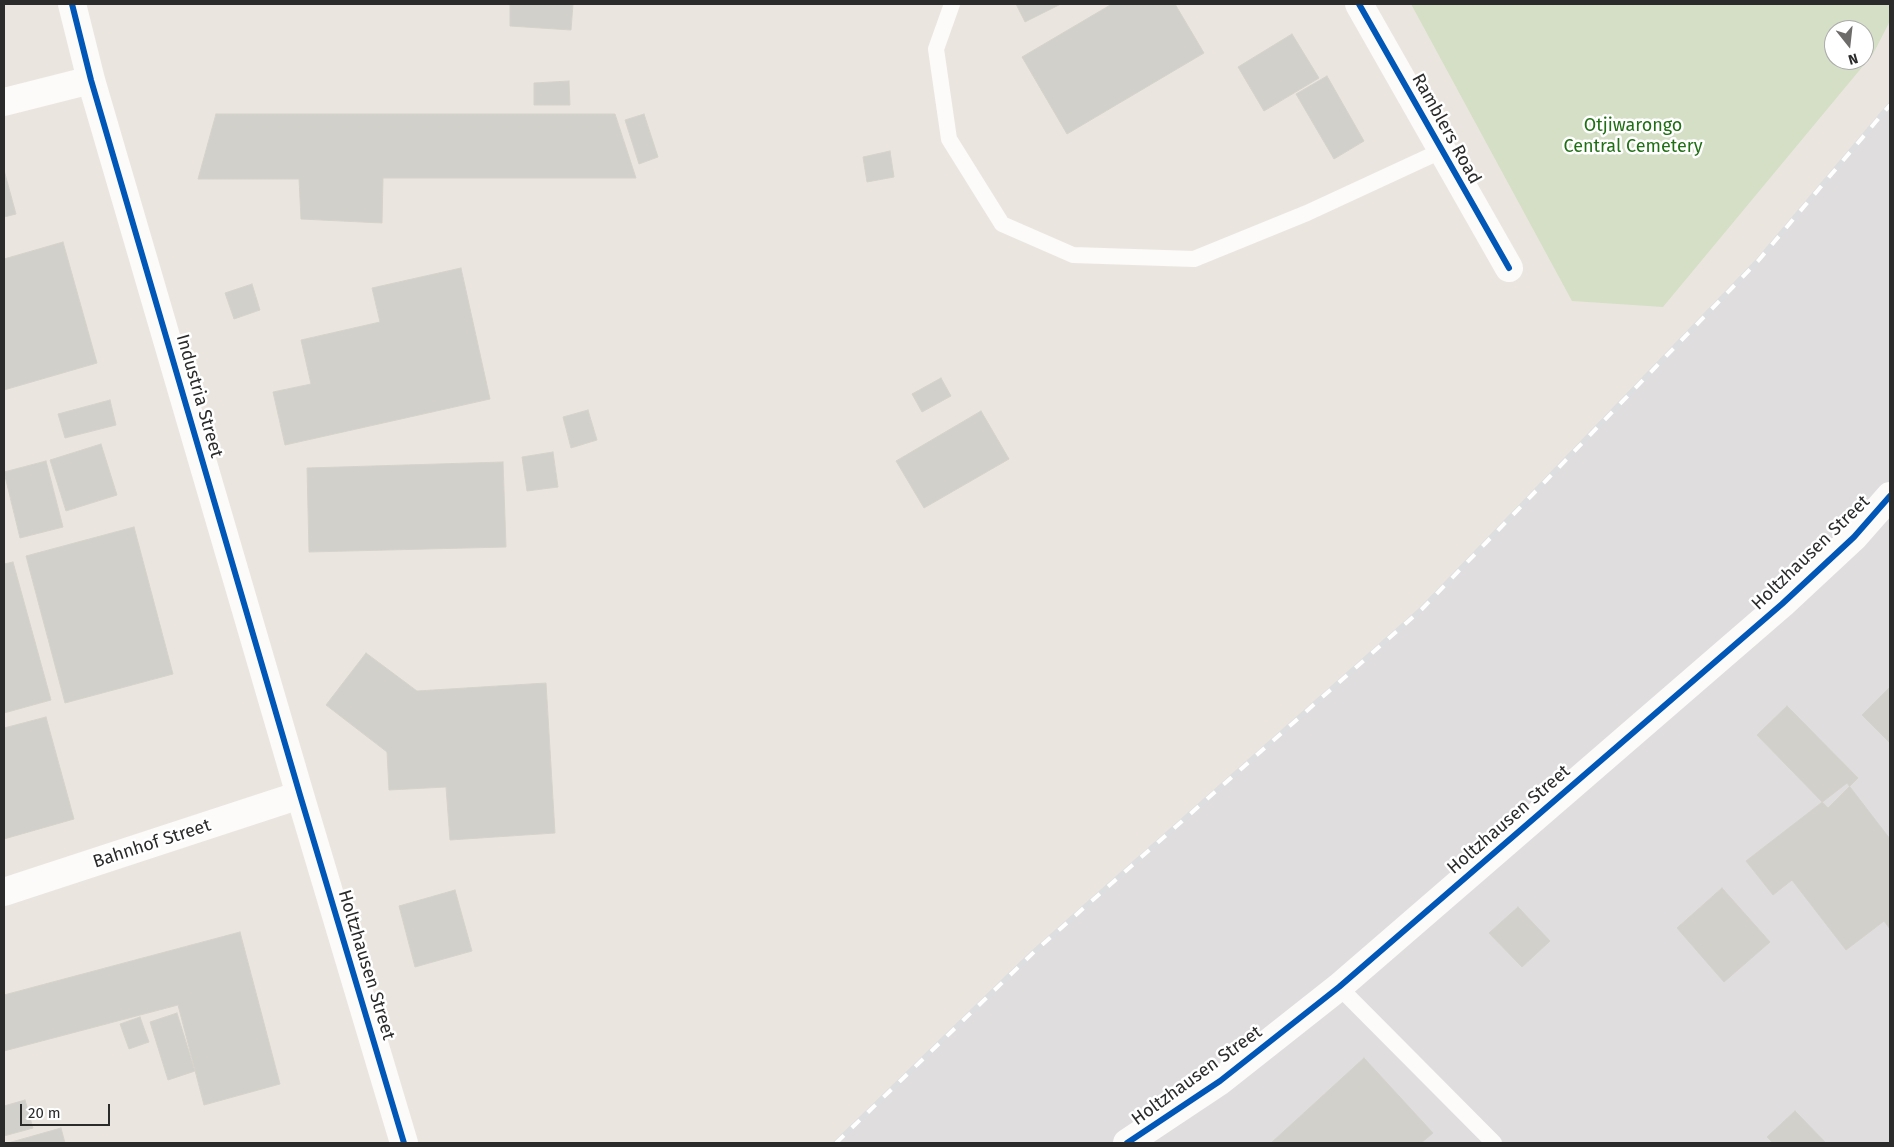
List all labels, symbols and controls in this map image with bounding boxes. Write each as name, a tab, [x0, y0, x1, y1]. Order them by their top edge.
north arrow	[1824, 20, 1874, 70]
text: N	[1846, 49, 1860, 68]
street label: Ramblers Road	[1407, 70, 1485, 188]
park label: Otjiwarongo Central Cemetery	[1563, 115, 1703, 158]
street label: Industria Street	[171, 332, 227, 460]
street label: Holtzhausen Street	[1748, 491, 1874, 615]
street label: Holtzhausen Street	[1443, 761, 1575, 879]
street label: Bahnhof Street	[90, 815, 214, 873]
street label: Holtzhausen Street	[333, 887, 399, 1043]
street label: Holtzhausen Street	[1128, 1022, 1266, 1130]
scale bar	[22, 1094, 112, 1126]
text: 20 m	[28, 1104, 61, 1122]

